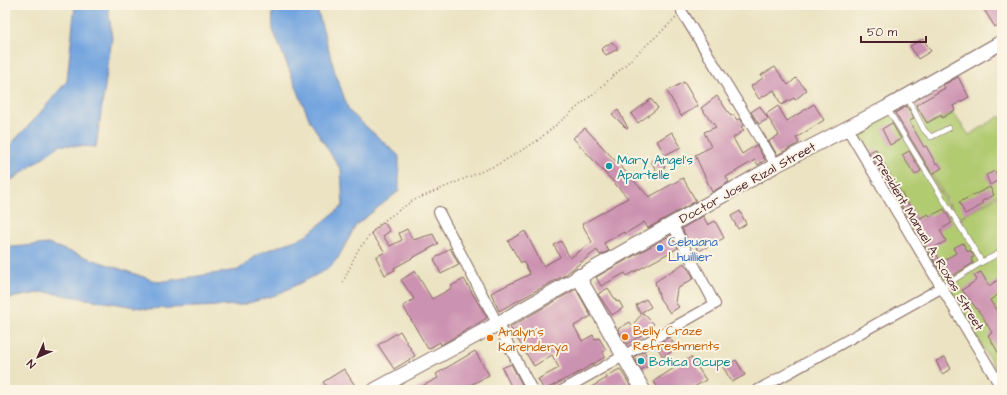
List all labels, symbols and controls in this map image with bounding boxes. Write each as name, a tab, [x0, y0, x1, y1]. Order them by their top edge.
scale bar	[861, 18, 926, 44]
text: 50 m	[867, 24, 898, 41]
street label: Doctor Jose Rizal Street	[676, 137, 820, 228]
place label: Mary Angel's Apartelle	[617, 151, 694, 184]
street label: President Manuel A. Roxas Street	[868, 151, 988, 335]
marker: Mary Angel's Apartelle	[604, 161, 614, 171]
place label: Cebuana Lhuillier	[668, 233, 718, 266]
marker: Cebuana Lhuillier	[655, 243, 665, 253]
place label: Belly Craze Refreshments	[633, 322, 720, 355]
place label: Analyn's Karenderya	[498, 323, 568, 357]
marker: Belly Craze Refreshments	[620, 332, 630, 342]
marker: Analyn's Karenderya	[485, 333, 495, 343]
north arrow	[18, 337, 58, 377]
place label: Botica Ocupe	[649, 353, 731, 371]
text: N	[23, 356, 39, 371]
marker: Botica Ocupe	[636, 356, 646, 366]

